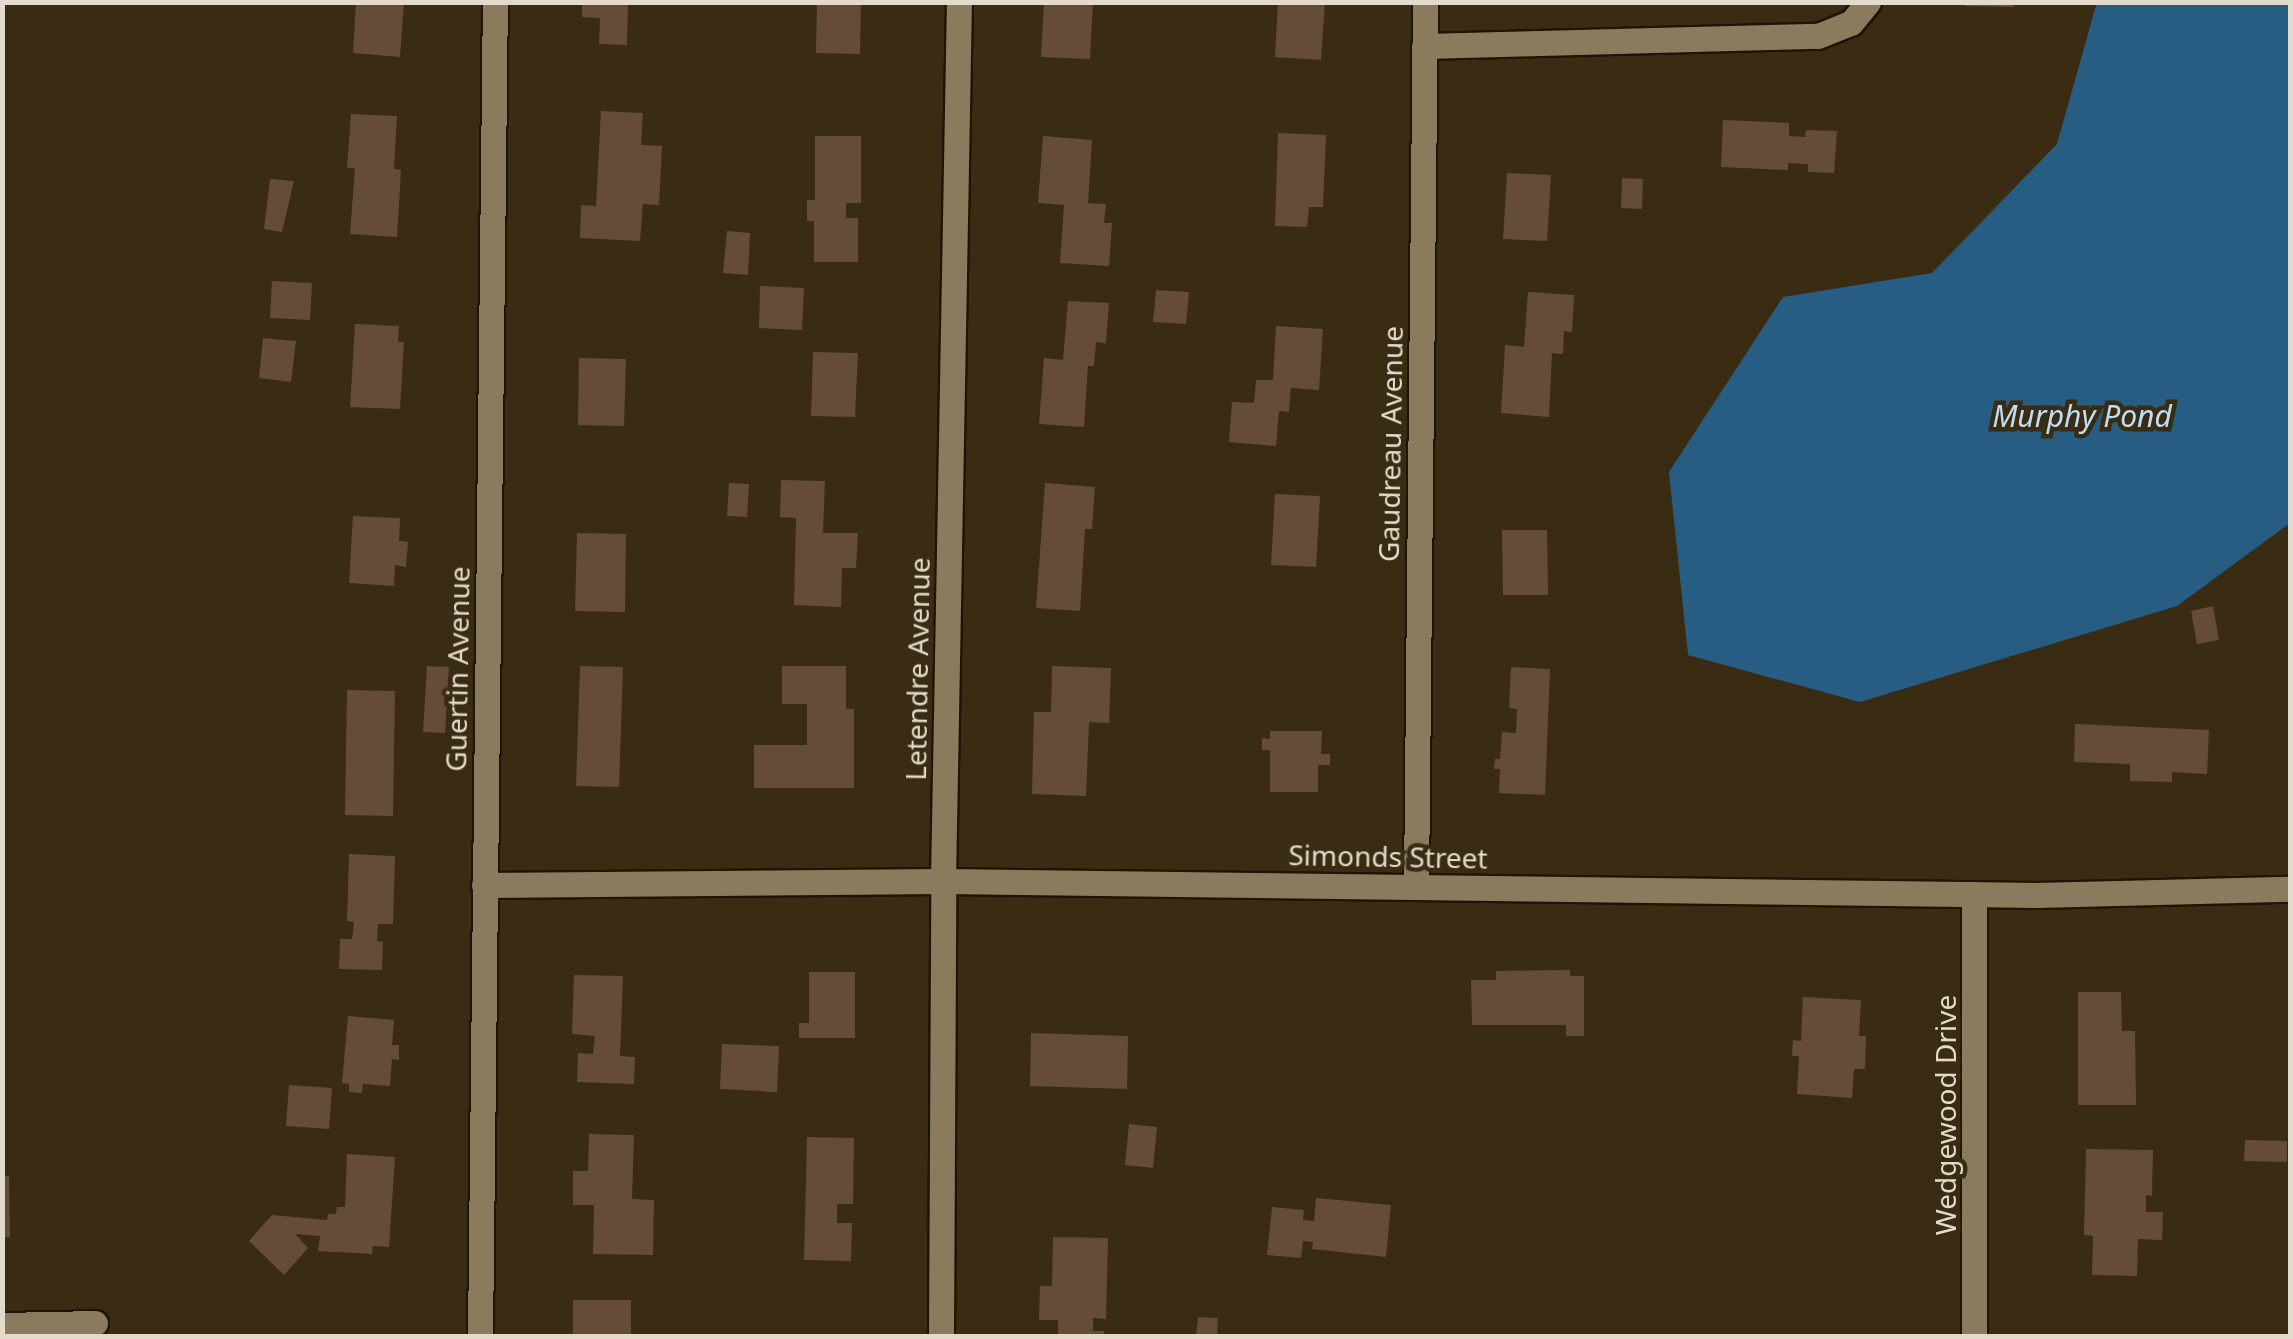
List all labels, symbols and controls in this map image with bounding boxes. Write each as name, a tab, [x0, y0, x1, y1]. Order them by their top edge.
street label: Gaudreau Avenue	[1371, 326, 1409, 562]
water label: Murphy Pond	[1992, 398, 2172, 434]
street label: Letendre Avenue	[898, 557, 936, 781]
street label: Guertin Avenue	[438, 566, 476, 772]
street label: Simonds Street	[1288, 837, 1488, 875]
street label: Wedgewood Drive	[1928, 995, 1962, 1235]

